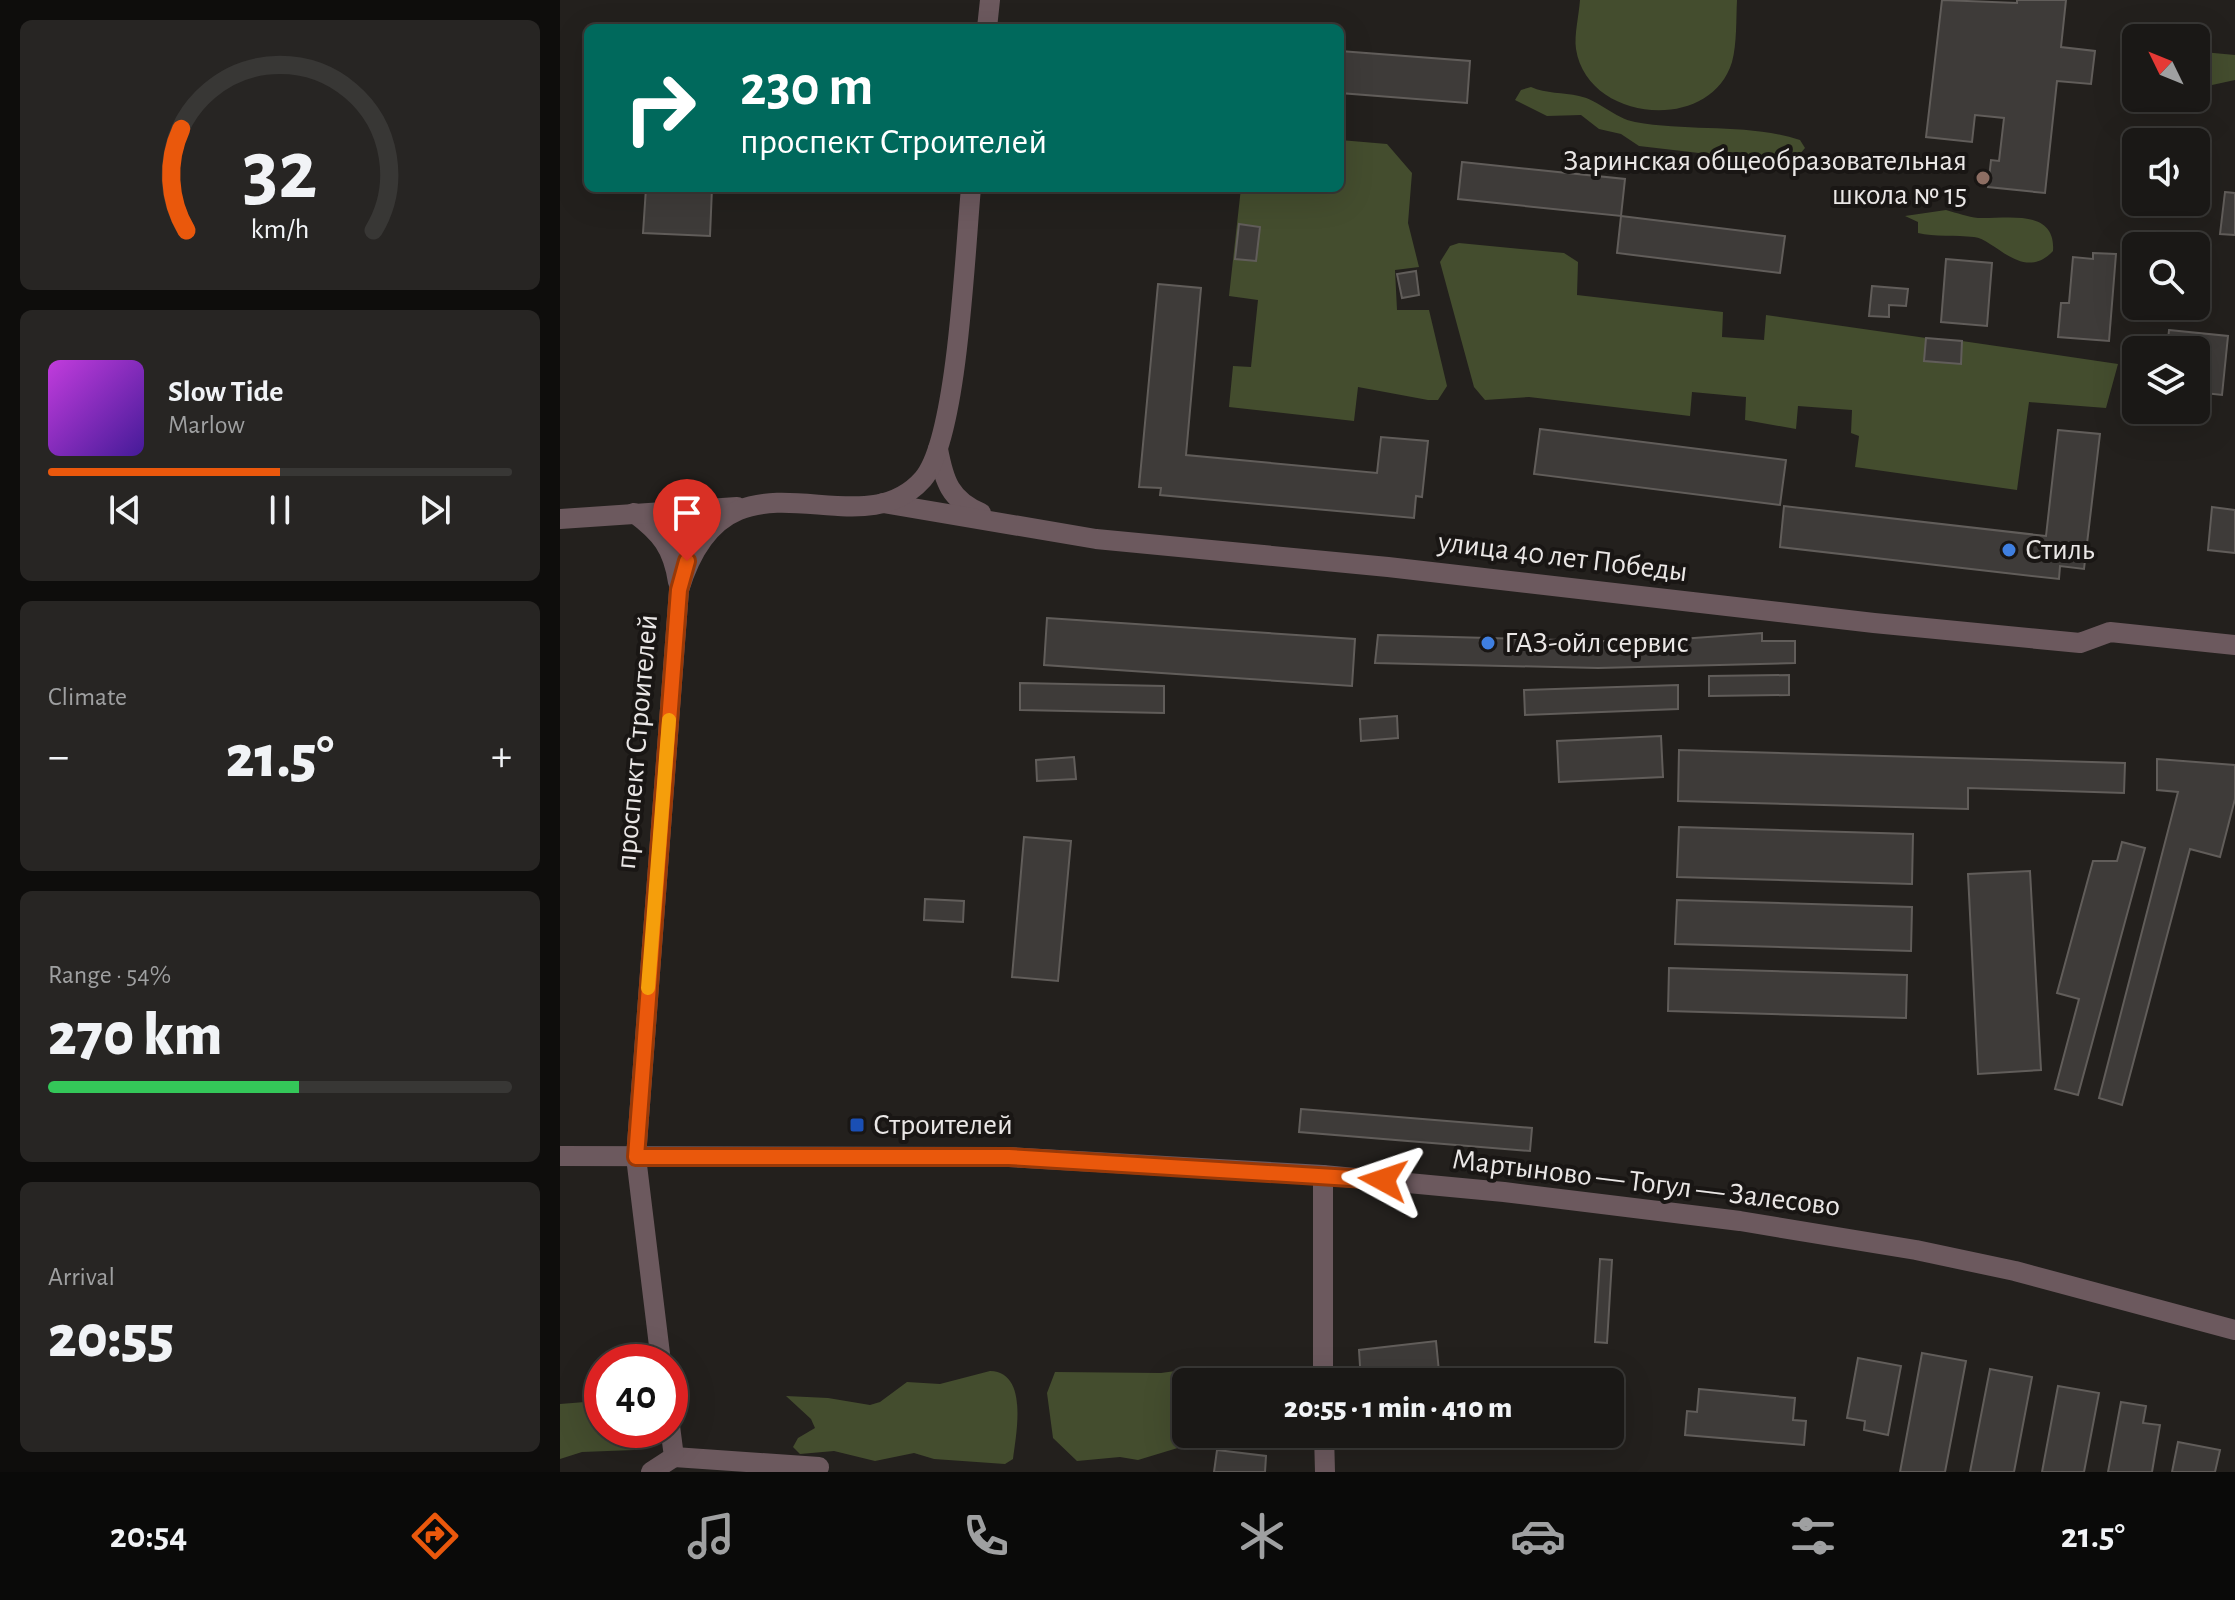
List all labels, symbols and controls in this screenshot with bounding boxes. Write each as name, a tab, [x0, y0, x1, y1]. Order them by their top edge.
north arrow	[2122, 24, 2210, 112]
map controls	[2122, 24, 2210, 424]
icon: right	[608, 56, 712, 160]
text: 230 m	[740, 59, 873, 115]
text: проспект Строителей	[740, 124, 1047, 160]
button: sound	[2122, 128, 2210, 216]
text: 32	[242, 130, 318, 214]
place label: Заринская общеобразовательная школа № 15	[1563, 146, 1967, 210]
marker: Заринская общеобразовательная школа № 15	[1974, 169, 1992, 187]
text: km/h	[251, 215, 309, 244]
button: search	[2122, 232, 2210, 320]
button: layers	[2122, 336, 2210, 424]
text: Slow Tide	[168, 377, 283, 407]
text: Marlow	[168, 412, 245, 438]
pin	[653, 479, 721, 561]
icon: previous	[103, 488, 147, 532]
icon: pause	[258, 488, 302, 532]
icon: next	[413, 488, 457, 532]
icon: arrive	[665, 491, 709, 535]
street label: улица 40 лет Победы	[1436, 527, 1689, 587]
place label: Стиль	[2025, 535, 2095, 565]
marker: Стиль	[2000, 541, 2018, 559]
street label: проспект Строителей	[611, 613, 663, 871]
place label: ГАЗ-ойл сервис	[1504, 628, 1689, 658]
marker: ГАЗ-ойл сервис	[1479, 634, 1497, 652]
text: Climate	[48, 684, 127, 710]
text: 21.5°	[226, 728, 334, 788]
text: −	[48, 735, 69, 779]
text: +	[491, 735, 512, 779]
text: Range · 54%	[48, 962, 171, 988]
text: 270 km	[48, 1006, 222, 1066]
place label: Строителей	[873, 1110, 1013, 1140]
marker: Строителей	[848, 1116, 866, 1134]
position arrow	[1341, 1138, 1425, 1222]
street label: Мартыново — Тогул — Залесово	[1450, 1144, 1842, 1222]
text: Arrival	[48, 1264, 115, 1290]
text: 20:55	[48, 1308, 174, 1368]
speed limit sign: 40	[584, 1344, 688, 1448]
text: 20:55 · 1 min · 410 m	[1284, 1393, 1512, 1423]
icon: directions	[407, 1508, 463, 1564]
icon: music	[683, 1508, 739, 1564]
icon: phone	[958, 1508, 1014, 1564]
icon: climate	[1234, 1508, 1290, 1564]
icon: car	[1510, 1508, 1566, 1564]
icon: filters	[1785, 1508, 1841, 1564]
text: 20:54	[110, 1518, 187, 1554]
text: 21.5°	[2061, 1518, 2125, 1554]

